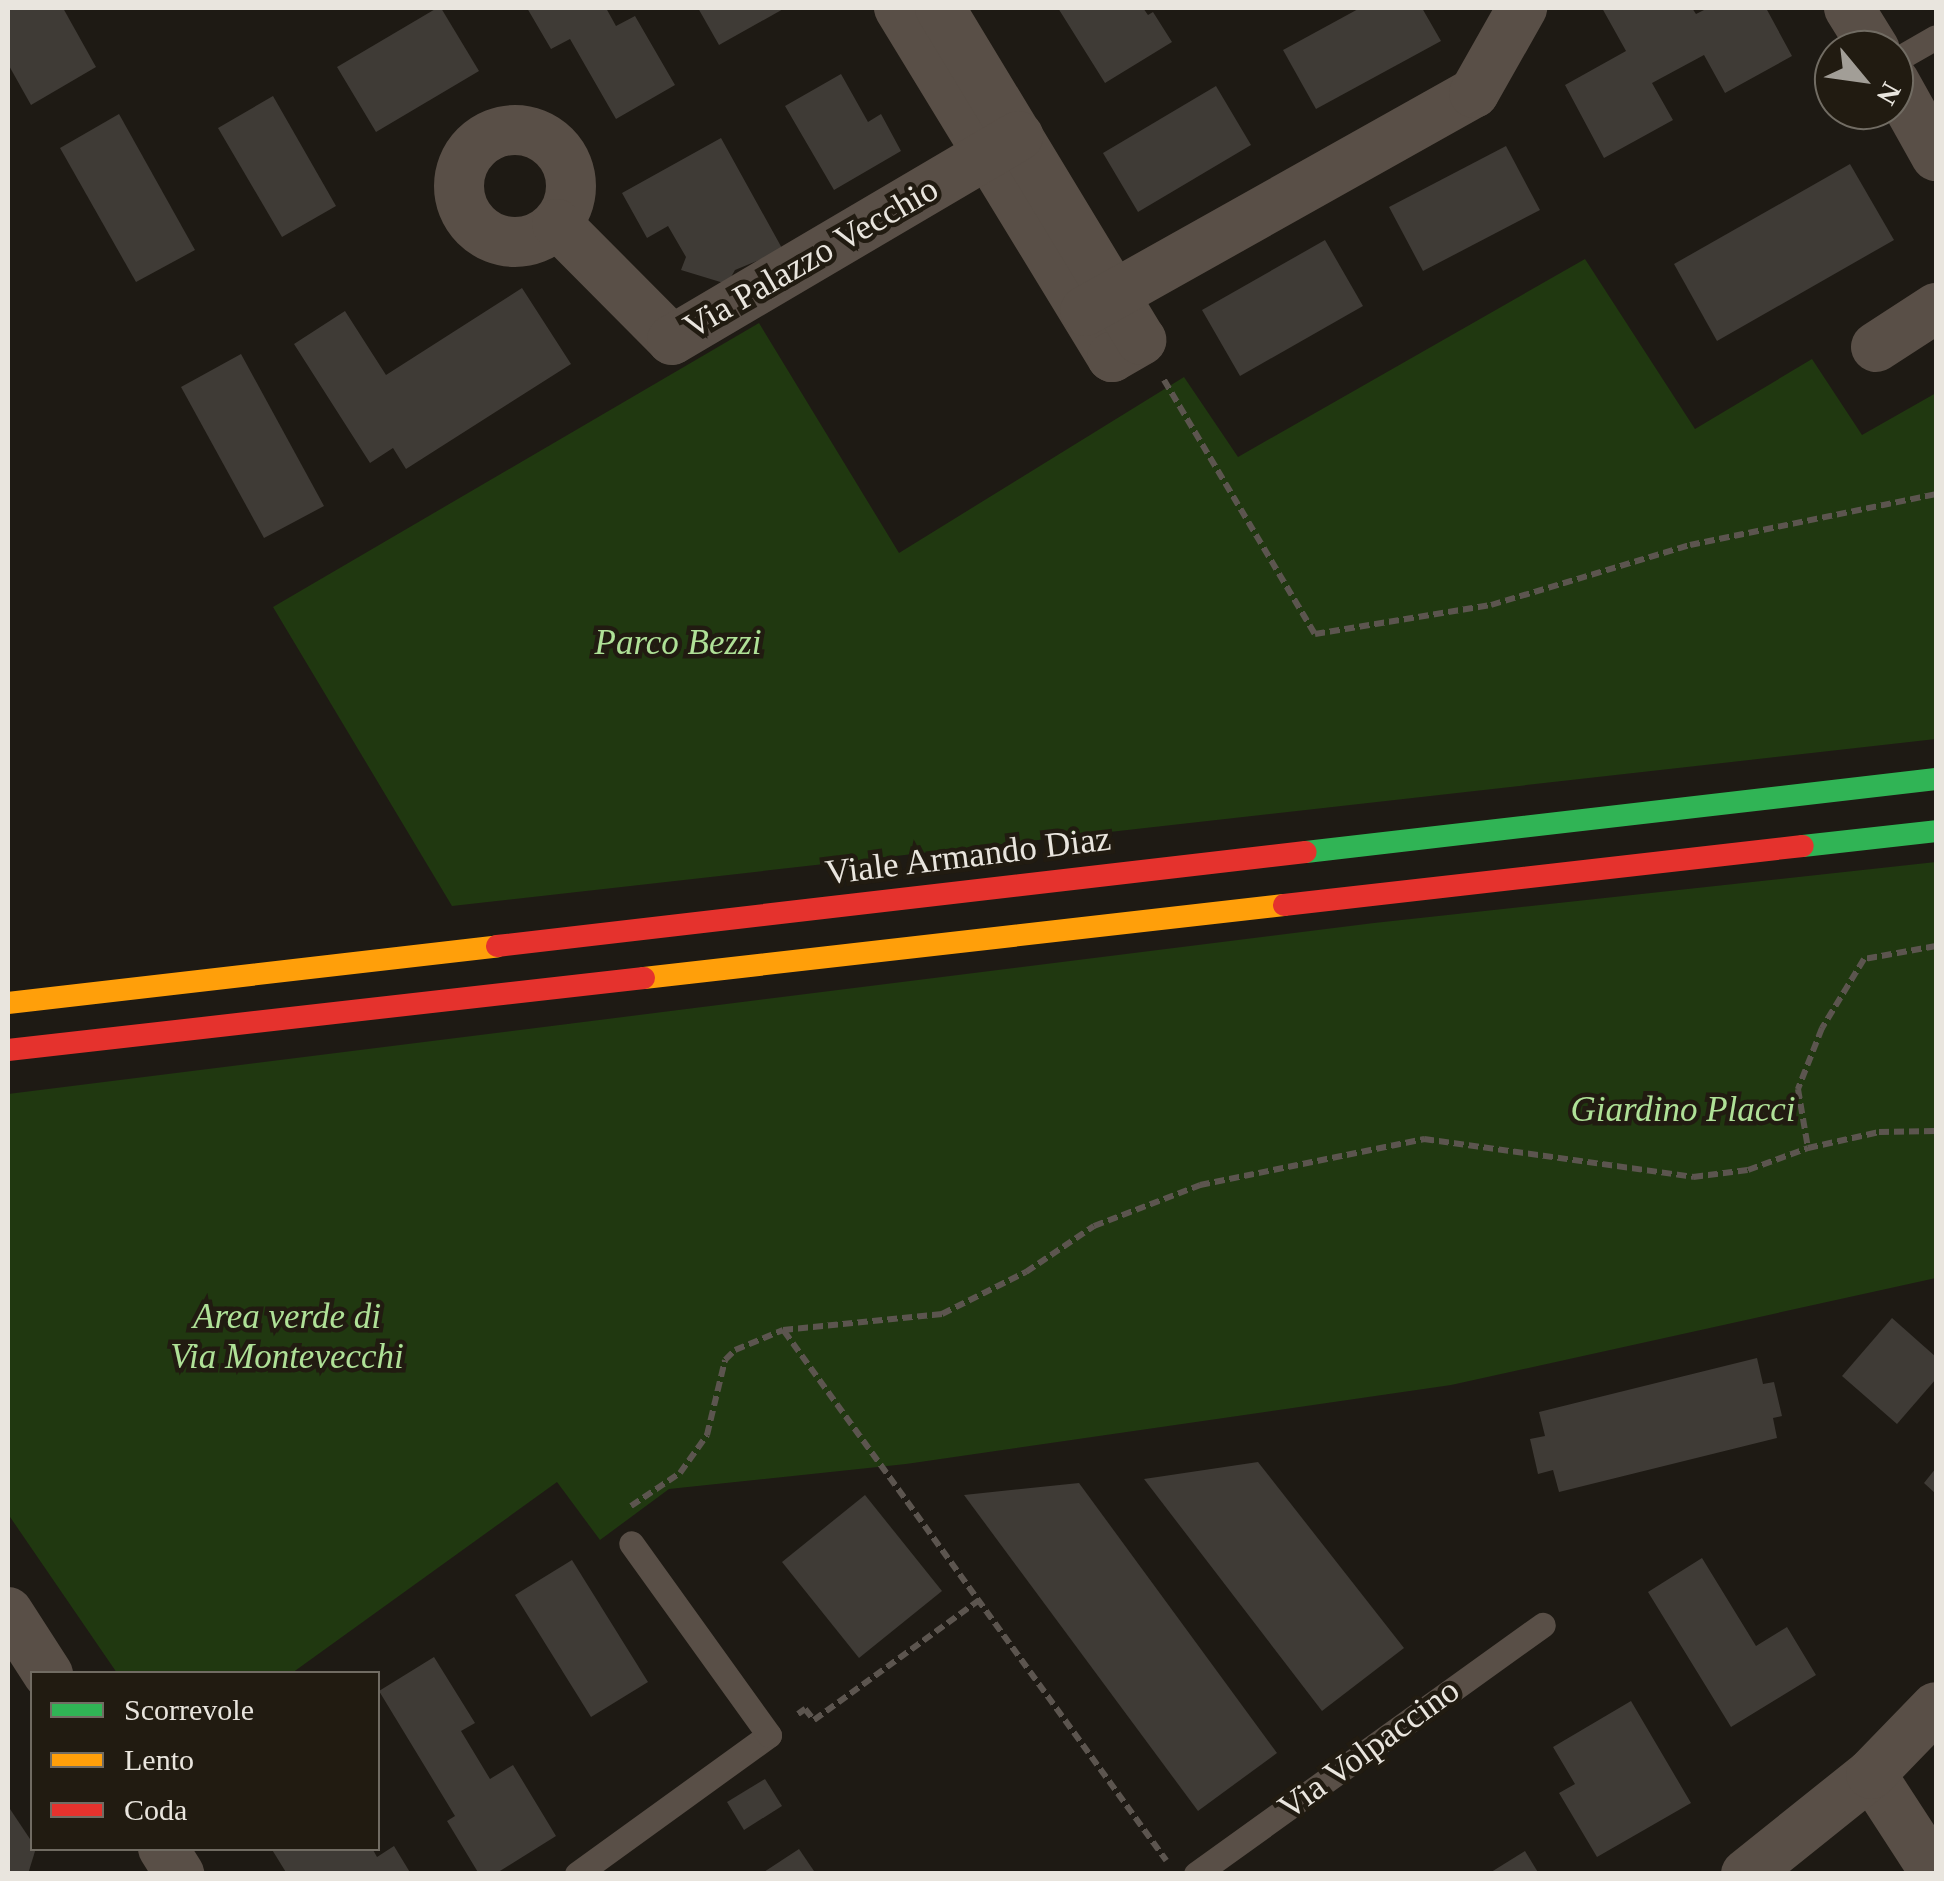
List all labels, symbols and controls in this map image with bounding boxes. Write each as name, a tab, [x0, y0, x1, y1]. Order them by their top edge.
north arrow	[1814, 30, 1914, 130]
text: N	[1870, 77, 1907, 110]
street label: Via Palazzo Vecchio	[676, 168, 946, 348]
park label: Parco Bezzi	[595, 622, 761, 664]
street label: Viale Armando Diaz	[822, 818, 1114, 894]
park label: Giardino Placci	[1570, 1089, 1796, 1131]
park label: Area verde di Via Montevecchi	[170, 1296, 404, 1378]
street label: Via Volpaccino	[1270, 1669, 1468, 1829]
legend	[30, 1671, 380, 1851]
text: Scorrevole	[124, 1693, 254, 1726]
text: Lento	[124, 1743, 194, 1776]
text: Coda	[124, 1793, 187, 1826]

